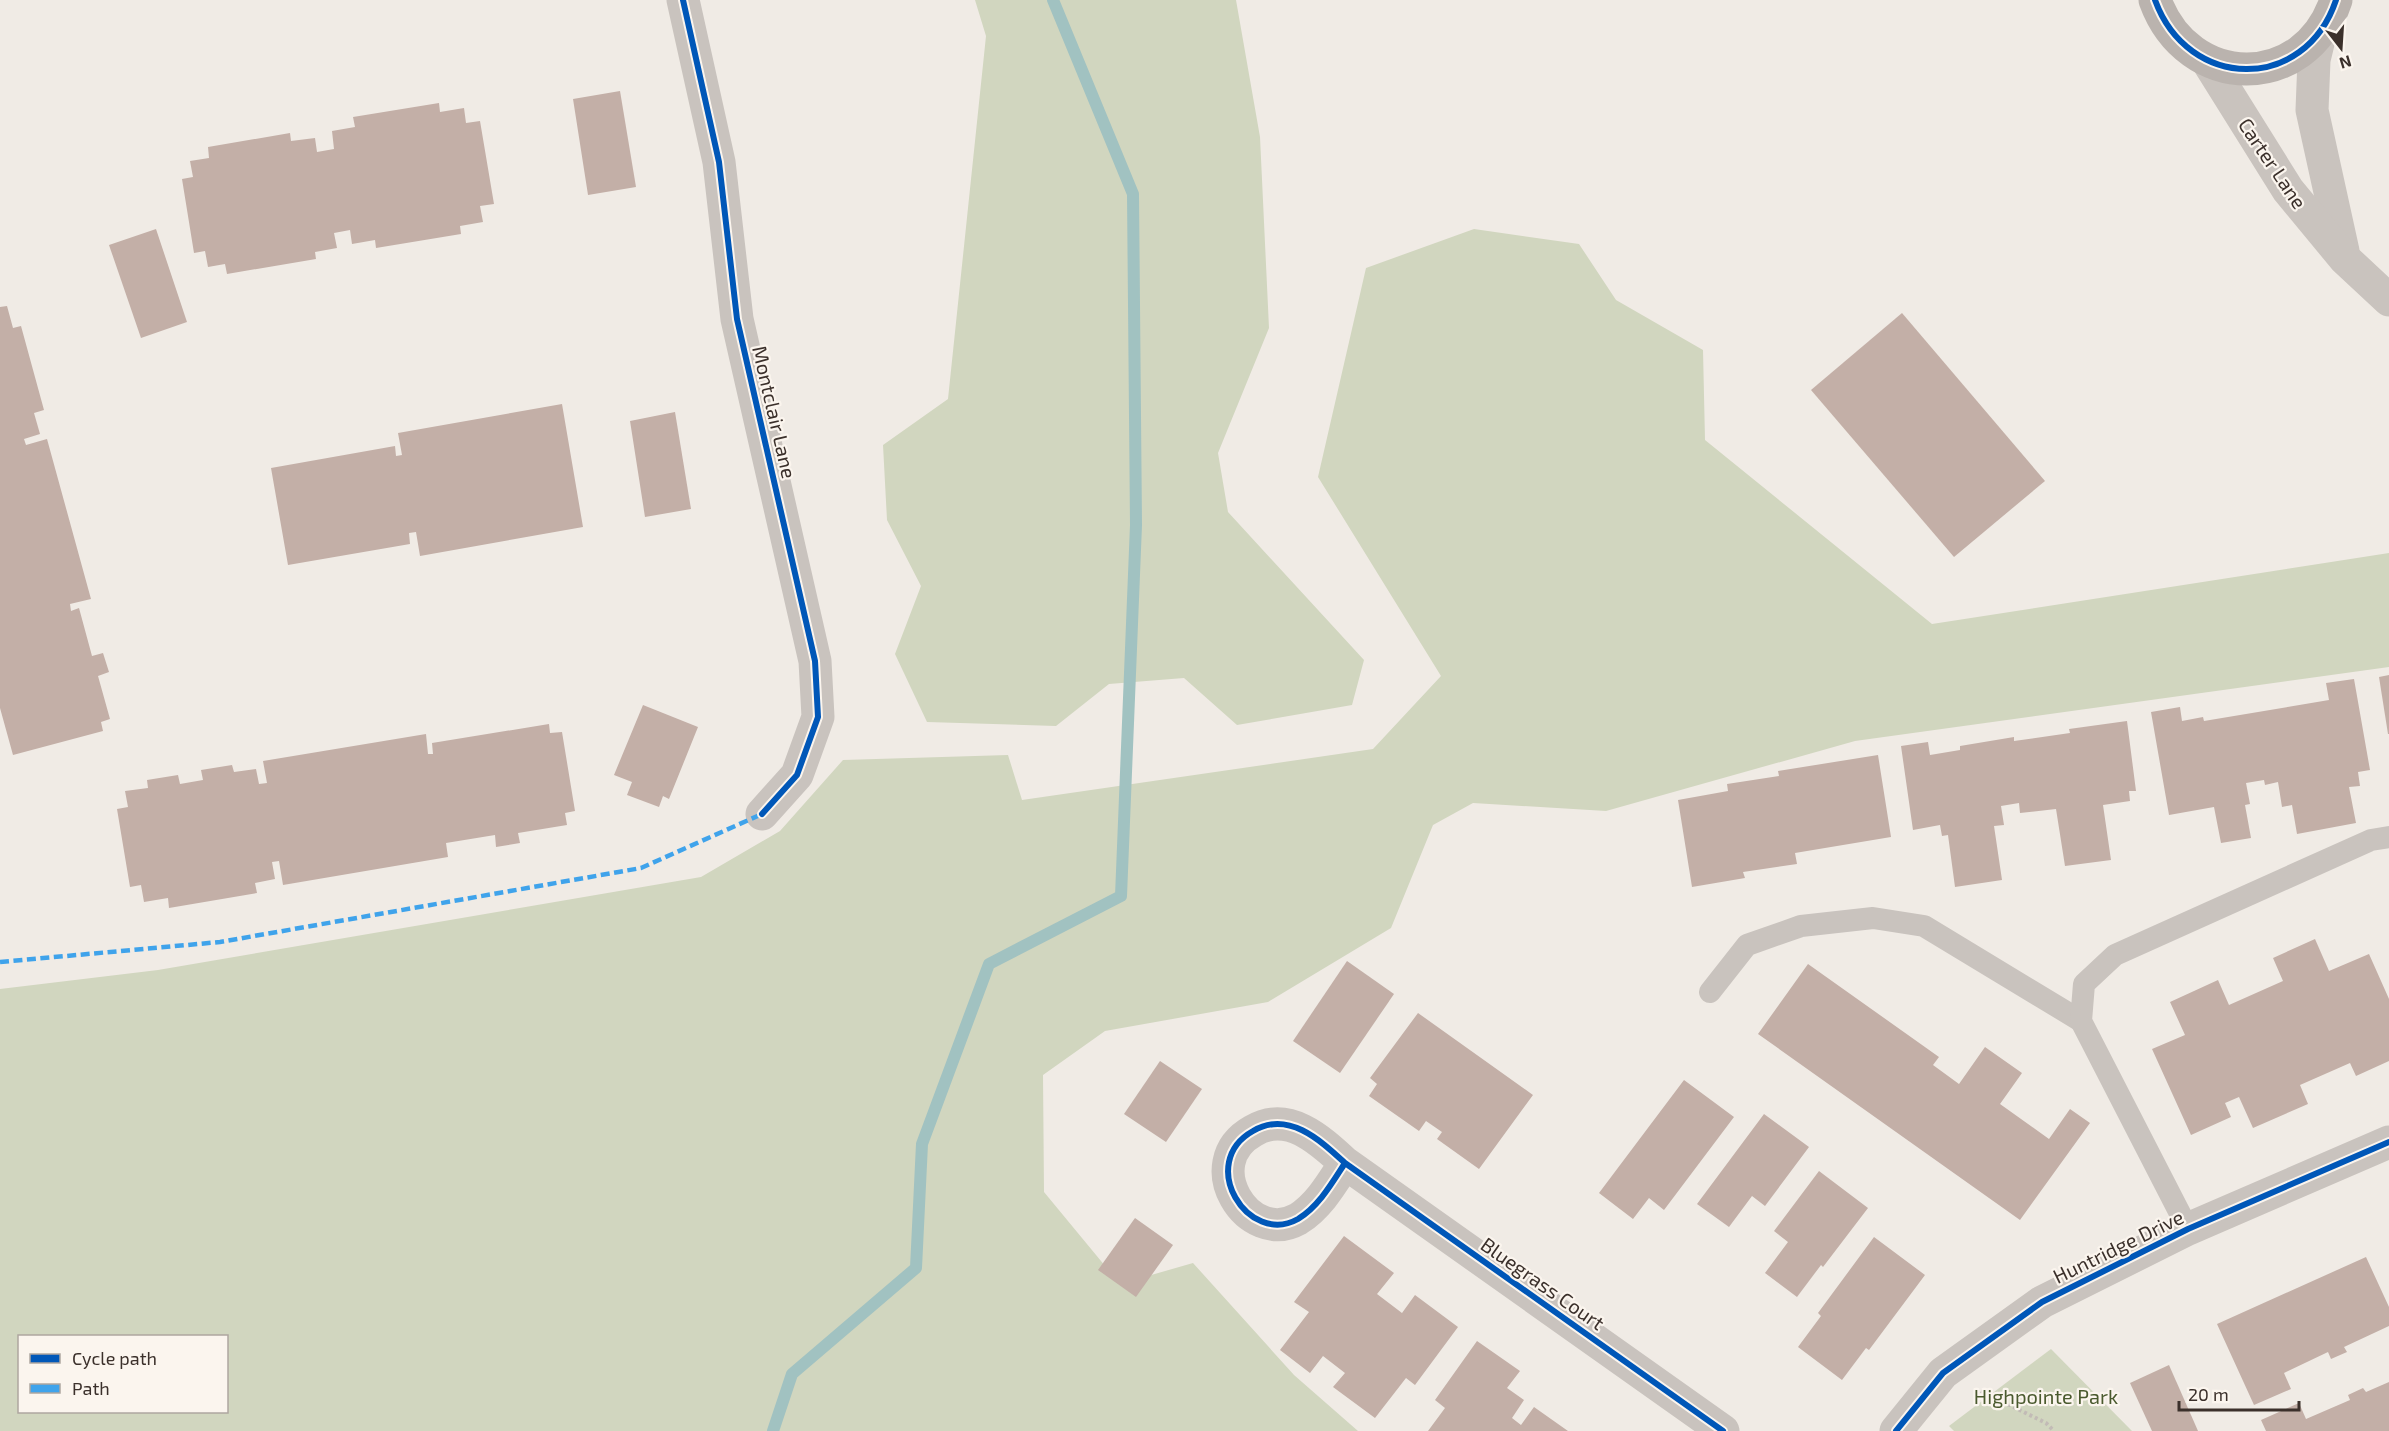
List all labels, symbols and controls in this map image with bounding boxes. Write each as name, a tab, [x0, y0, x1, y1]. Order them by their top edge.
north arrow	[2311, 18, 2371, 78]
text: N	[2337, 52, 2354, 74]
street label: Carter Lane	[2234, 113, 2312, 213]
street label: Montclair Lane	[748, 343, 802, 481]
street label: Huntridge Drive	[2049, 1204, 2187, 1288]
street label: Bluegrass Court	[1477, 1232, 1610, 1335]
legend	[18, 1335, 228, 1413]
text: Cycle path	[72, 1347, 157, 1369]
scale bar	[2179, 1374, 2299, 1412]
text: Path	[72, 1377, 110, 1399]
text: 20 m	[2188, 1383, 2229, 1405]
park label: Highpointe Park	[1974, 1384, 2118, 1408]

